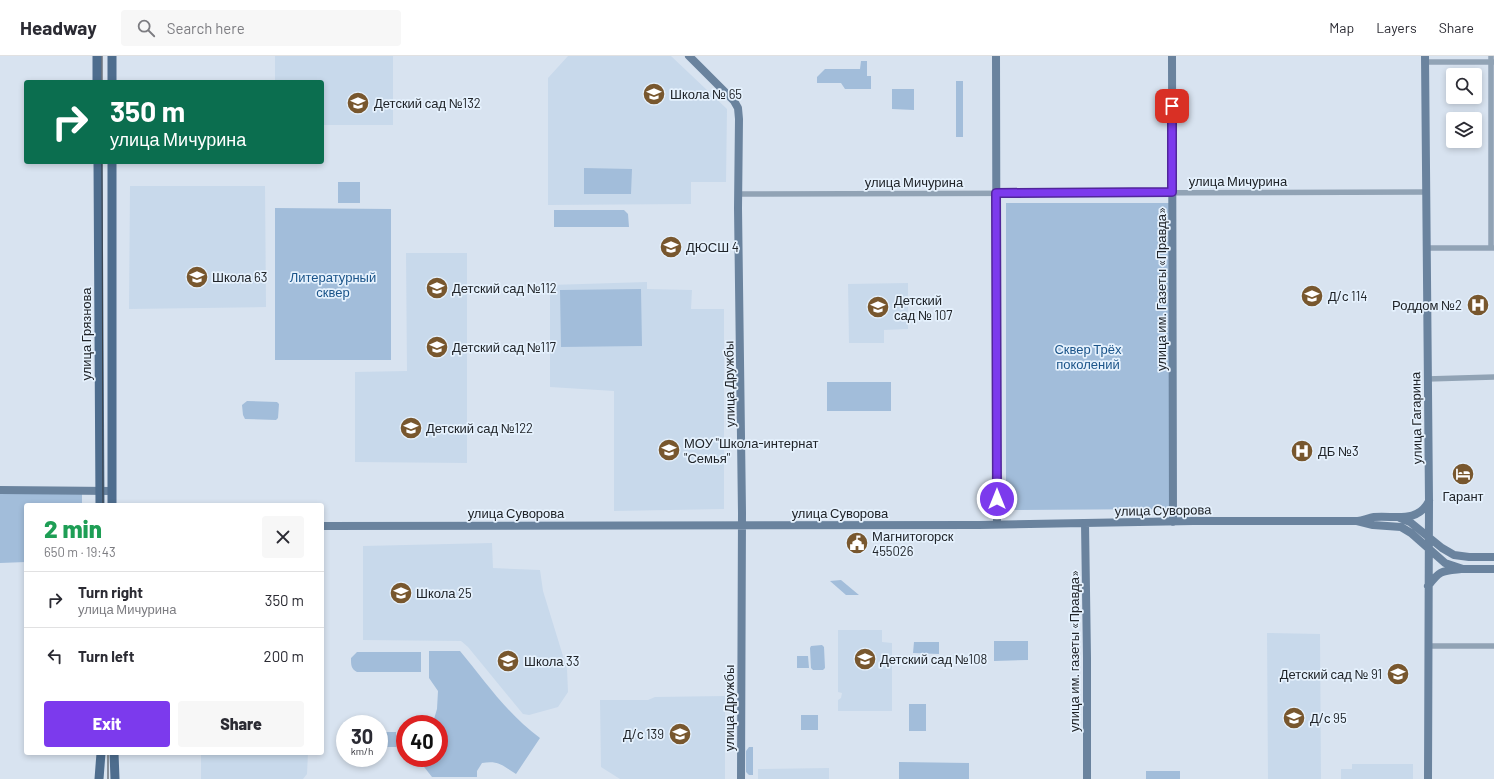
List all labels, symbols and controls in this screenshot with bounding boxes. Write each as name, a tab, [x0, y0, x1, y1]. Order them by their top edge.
search box	[121, 10, 401, 46]
text: Headway	[20, 16, 97, 39]
icon: search	[135, 17, 157, 39]
text: Search here	[167, 19, 245, 37]
text: Map	[1329, 19, 1354, 36]
text: Layers	[1376, 19, 1417, 36]
text: Share	[1439, 19, 1474, 36]
map controls	[1446, 68, 1482, 148]
button: search	[1446, 68, 1482, 104]
school or university icon: Школа № 65	[641, 81, 667, 107]
place label: Школа № 65	[670, 86, 742, 102]
pin	[1155, 89, 1189, 123]
school or university icon: Детский сад №132	[345, 90, 371, 116]
text: 350 m	[110, 94, 185, 128]
place label: Детский сад №132	[374, 95, 481, 111]
icon: arrive	[1161, 95, 1183, 117]
icon: right	[44, 96, 96, 148]
button: layers	[1446, 112, 1482, 148]
text: улица Мичурина	[110, 128, 246, 150]
street label: улица Мичурина	[1189, 173, 1288, 189]
street label: улица Мичурина	[865, 174, 964, 190]
street label: улица им. Газеты «Правда»	[1153, 207, 1169, 371]
school or university icon: ДЮСШ 4	[658, 234, 684, 260]
place label: ДЮСШ 4	[686, 239, 739, 255]
school or university icon: Школа 63	[184, 264, 210, 290]
place label: Школа 63	[212, 269, 268, 285]
park label: Литературный сквер	[290, 269, 376, 300]
school or university icon: Детский сад №112	[424, 275, 450, 301]
place label: Детский сад №112	[452, 280, 557, 296]
school or university icon: Д/с 114	[1299, 283, 1325, 309]
street label: улица Грязнова	[78, 287, 94, 381]
place label: Д/с 114	[1328, 288, 1367, 304]
place label: Детский сад № 107	[894, 292, 953, 323]
hospital icon: Роддом №2	[1465, 292, 1491, 318]
school or university icon: Детский сад № 107	[865, 294, 891, 320]
place label: Роддом №2	[1392, 297, 1462, 313]
school or university icon: Детский сад №117	[424, 334, 450, 360]
place label: Детский сад №117	[452, 339, 556, 355]
street label: улица Дружбы	[720, 341, 738, 427]
park label: Сквер Трёх поколений	[1054, 341, 1122, 372]
street label: улица Гагарина	[1407, 371, 1425, 464]
school or university icon: Детский сад №122	[398, 415, 424, 441]
place label: Детский сад №122	[426, 420, 533, 436]
place label: МОУ "Школа-интернат "Семья"	[684, 435, 818, 466]
school or university icon: МОУ "Школа-интернат "Семья"	[656, 437, 682, 463]
hospital icon: ДБ №3	[1289, 438, 1315, 464]
place label: ДБ №3	[1318, 443, 1359, 459]
hotel icon: Гарант	[1450, 461, 1476, 487]
position arrow	[976, 478, 1018, 520]
place label: Гарант	[1442, 488, 1484, 504]
street label: улица Суворова	[1115, 501, 1212, 519]
street label: улица Суворова	[468, 505, 565, 521]
street label: улица Суворова	[792, 505, 889, 521]
text: 2 min	[44, 514, 102, 543]
button: close	[262, 516, 304, 558]
place label: Магнитогорск 455026	[872, 528, 954, 559]
public building icon: Магнитогорск 455026	[844, 530, 870, 556]
text: 650 m · 19:43	[44, 544, 116, 560]
street label: улица им. газеты «Правда»	[1066, 570, 1082, 732]
school or university icon: Школа 25	[388, 580, 414, 606]
text: Turn right	[78, 583, 143, 601]
place label: Школа 25	[416, 585, 472, 601]
icon: right	[44, 589, 66, 611]
text: 350 m	[265, 591, 304, 609]
text: улица Мичурина	[78, 601, 176, 617]
icon: left	[44, 645, 66, 667]
school or university icon: Детский сад №108	[852, 646, 878, 672]
text: Turn left	[78, 647, 134, 665]
text: 200 m	[264, 647, 304, 665]
school or university icon: Школа 33	[495, 648, 521, 674]
place label: Детский сад №108	[880, 651, 987, 667]
place label: Школа 33	[524, 653, 580, 669]
school or university icon: Детский сад № 91	[1385, 661, 1411, 687]
street label: улица Дружбы	[721, 665, 737, 751]
place label: Детский сад № 91	[1280, 666, 1382, 682]
button: Exit	[44, 701, 170, 747]
button: Share	[178, 701, 304, 747]
school or university icon: Д/с 95	[1281, 705, 1307, 731]
place label: Д/с 95	[1310, 710, 1347, 726]
speed limit sign: 40	[396, 715, 448, 767]
school or university icon: Д/с 139	[667, 721, 693, 747]
text: 30	[351, 724, 373, 748]
place label: Д/с 139	[623, 726, 664, 742]
text: km/h	[351, 745, 373, 757]

